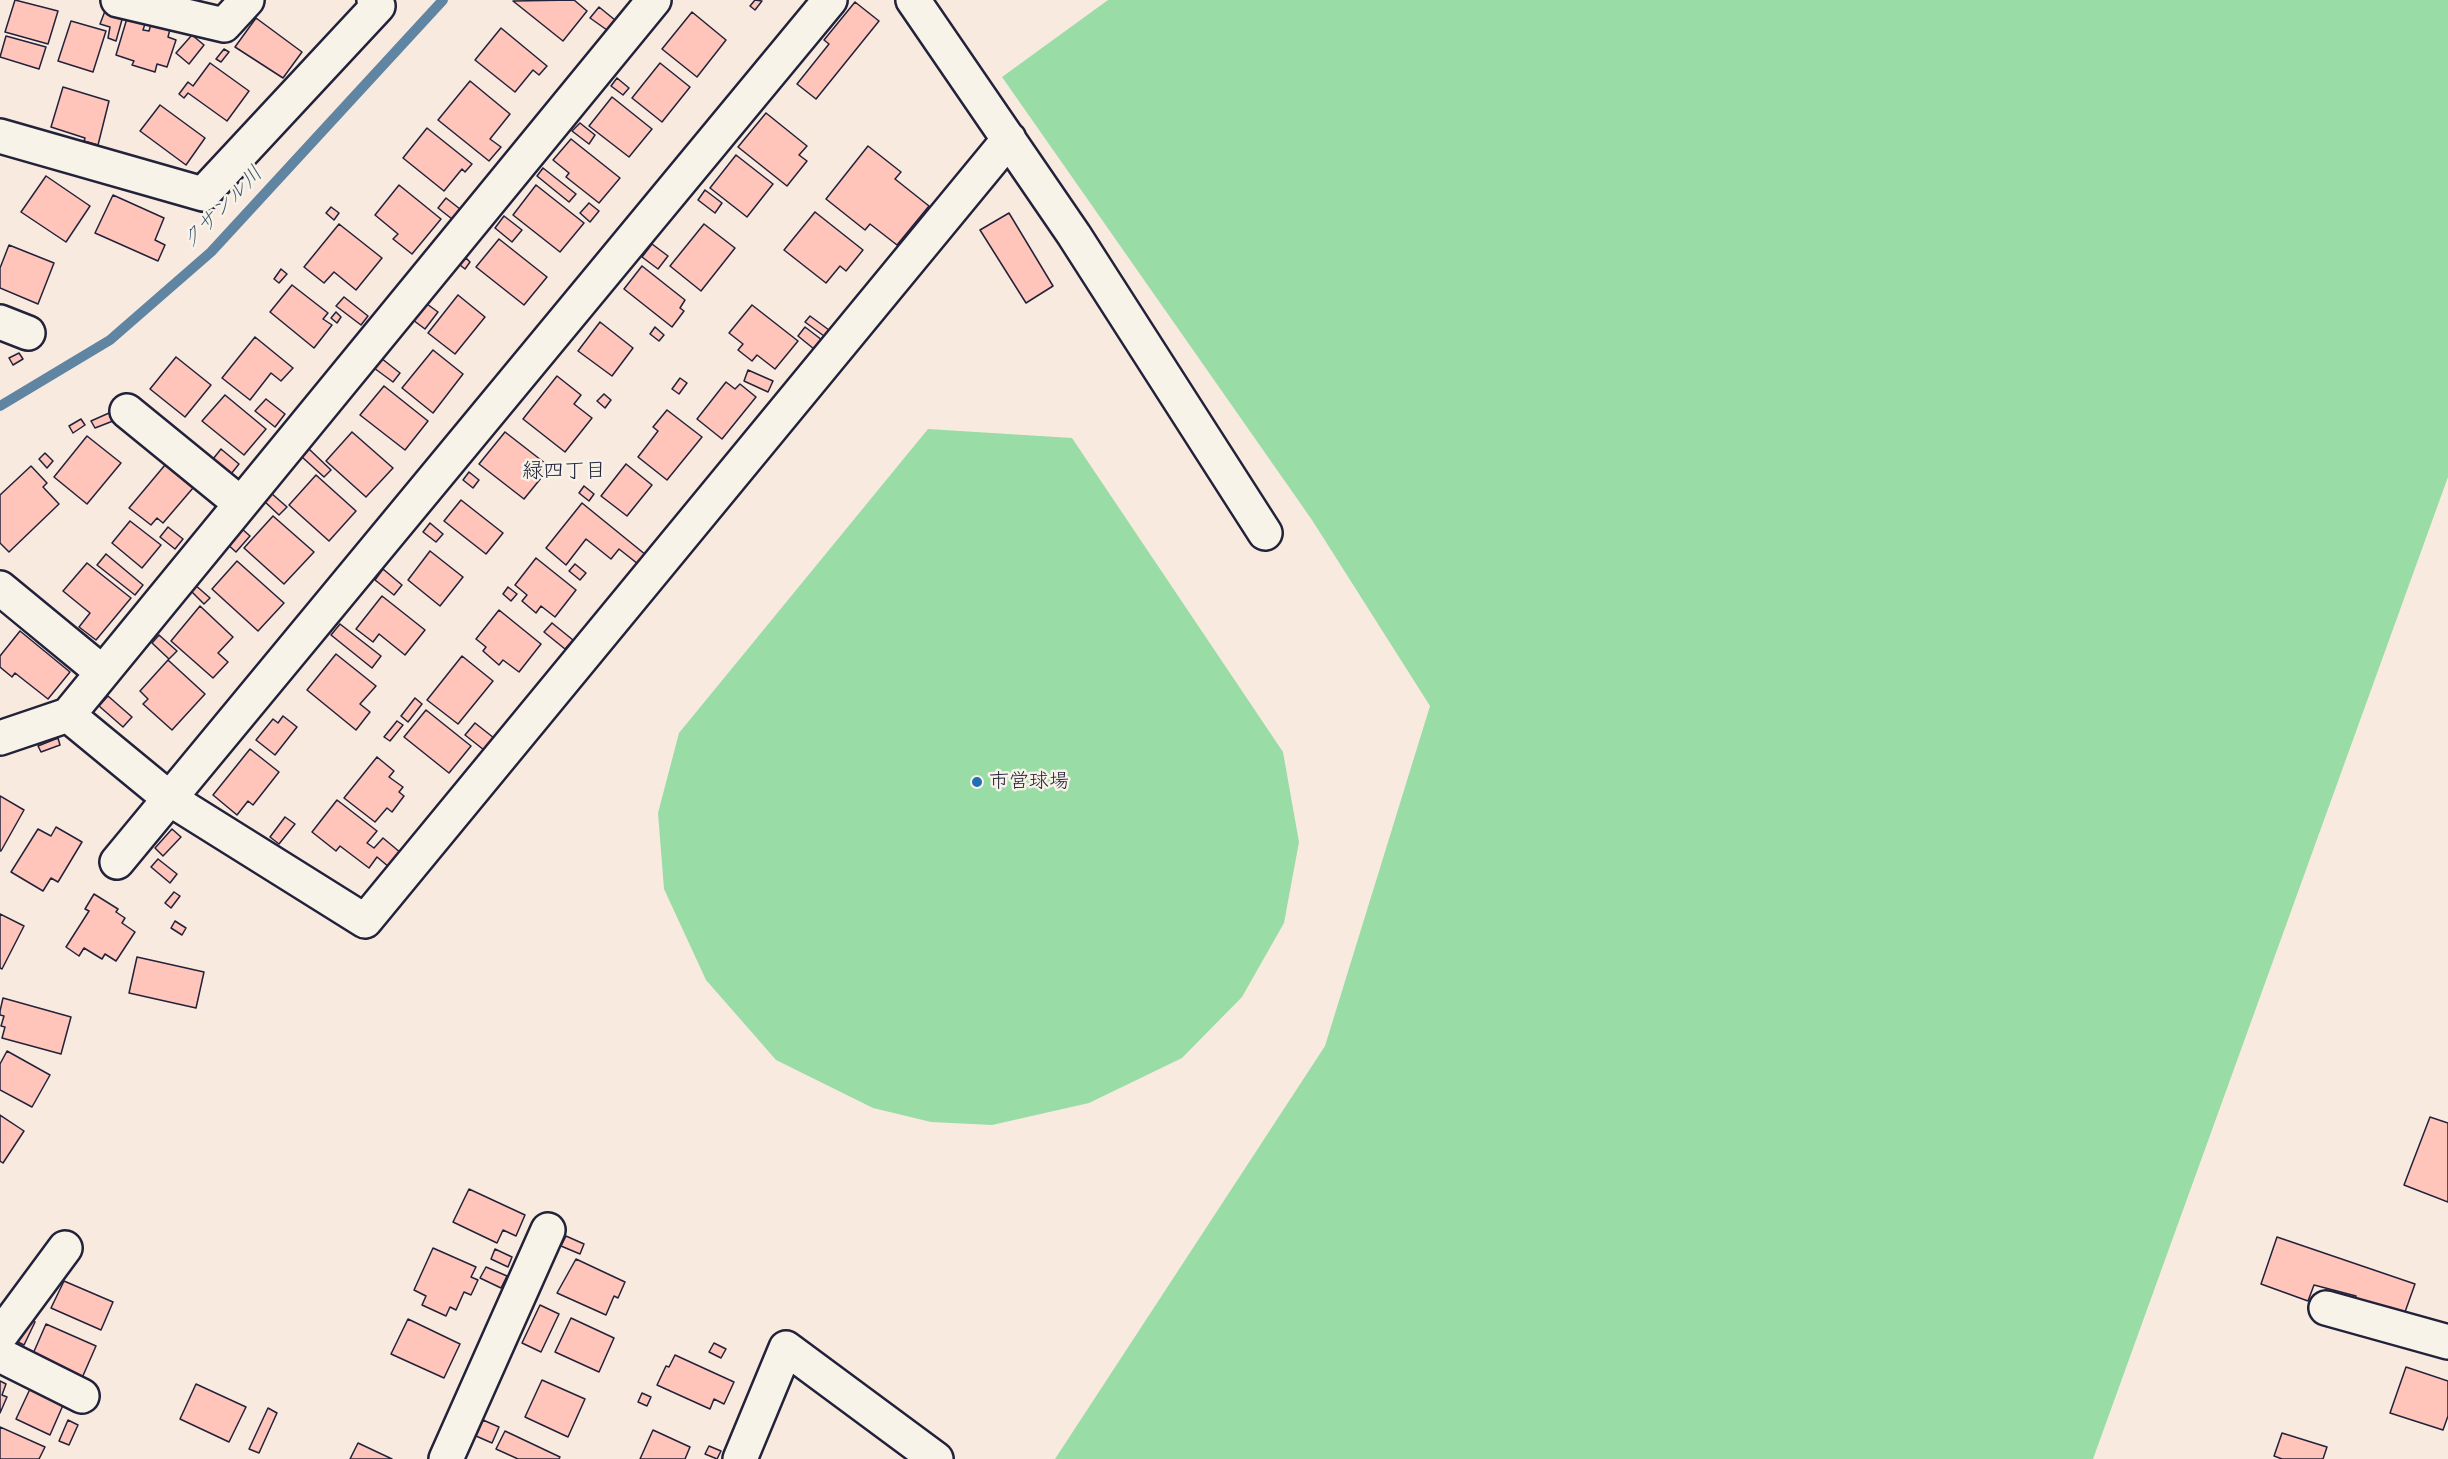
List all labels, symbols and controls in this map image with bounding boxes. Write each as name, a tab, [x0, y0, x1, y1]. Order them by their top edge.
water label: クサンル川	[177, 161, 269, 255]
district label: 緑四丁目	[522, 459, 606, 485]
place label: 市営球場	[989, 770, 1069, 794]
marker: 市営球場	[970, 775, 984, 789]

